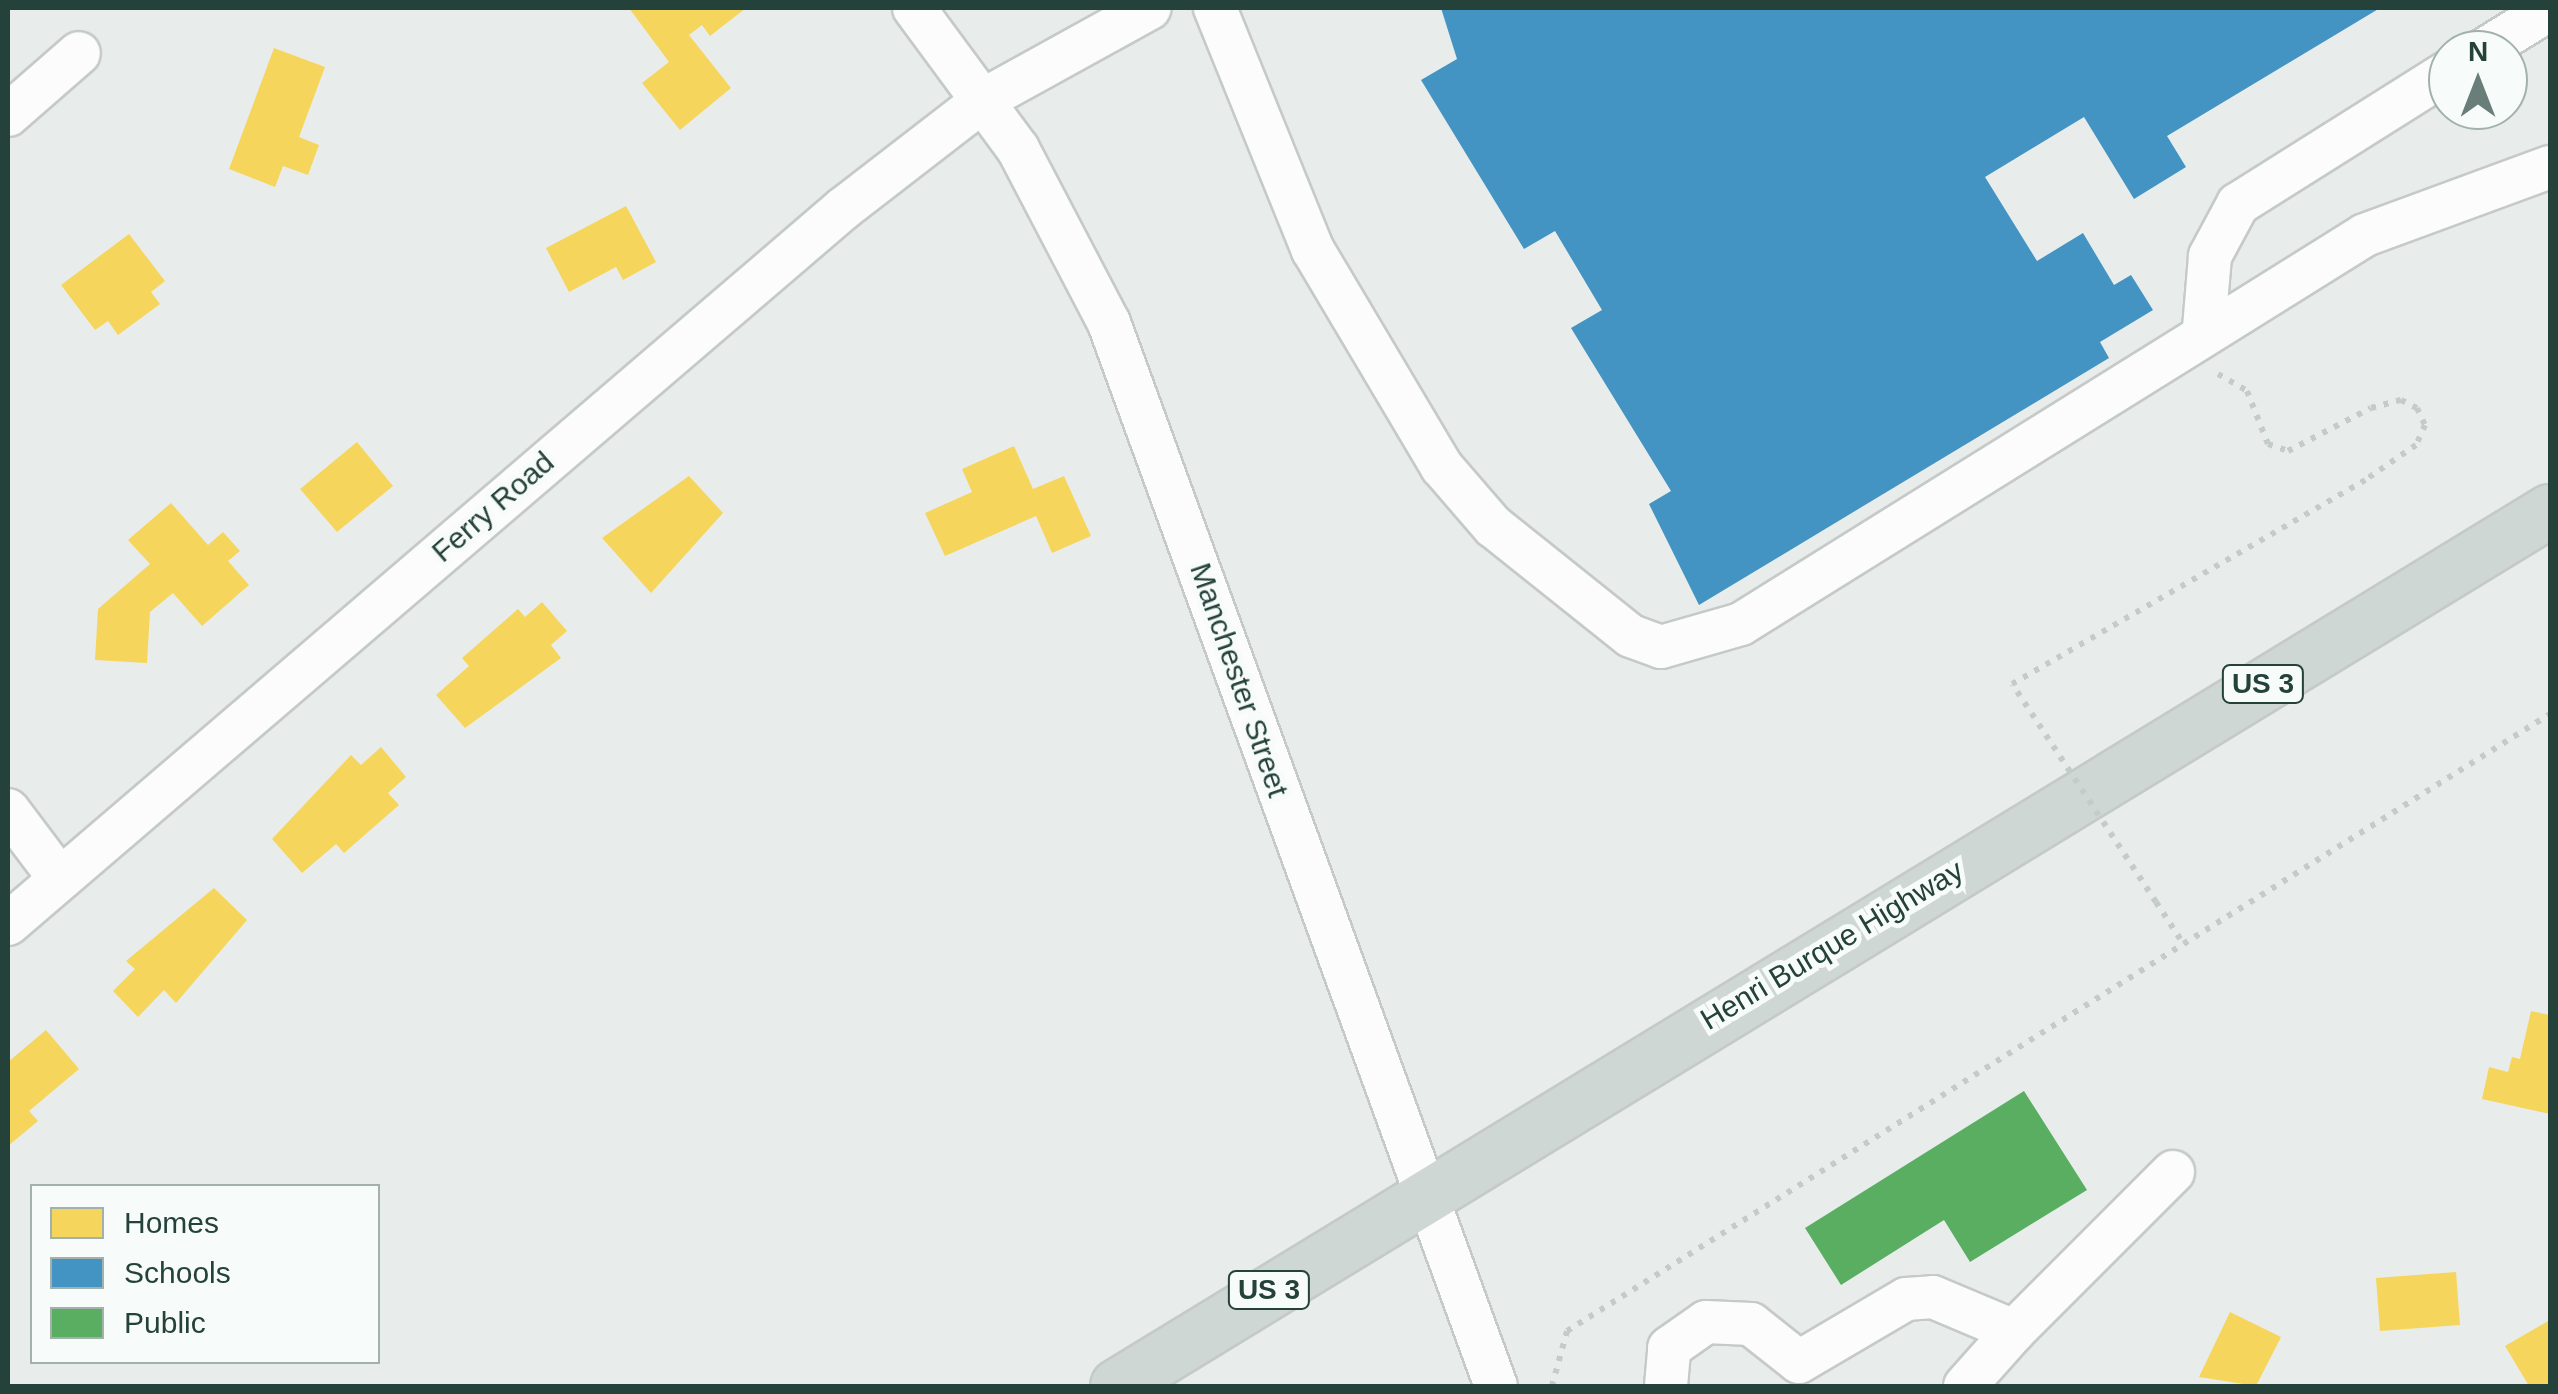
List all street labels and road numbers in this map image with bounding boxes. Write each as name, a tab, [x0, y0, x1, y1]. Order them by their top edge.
street label: Ferry Road	[425, 444, 561, 570]
street label: Manchester Street	[1182, 558, 1296, 802]
road number: US 3	[2220, 661, 2306, 707]
street label: Henri Burque Highway	[1694, 852, 1970, 1038]
road number: US 3	[1226, 1267, 1312, 1313]

